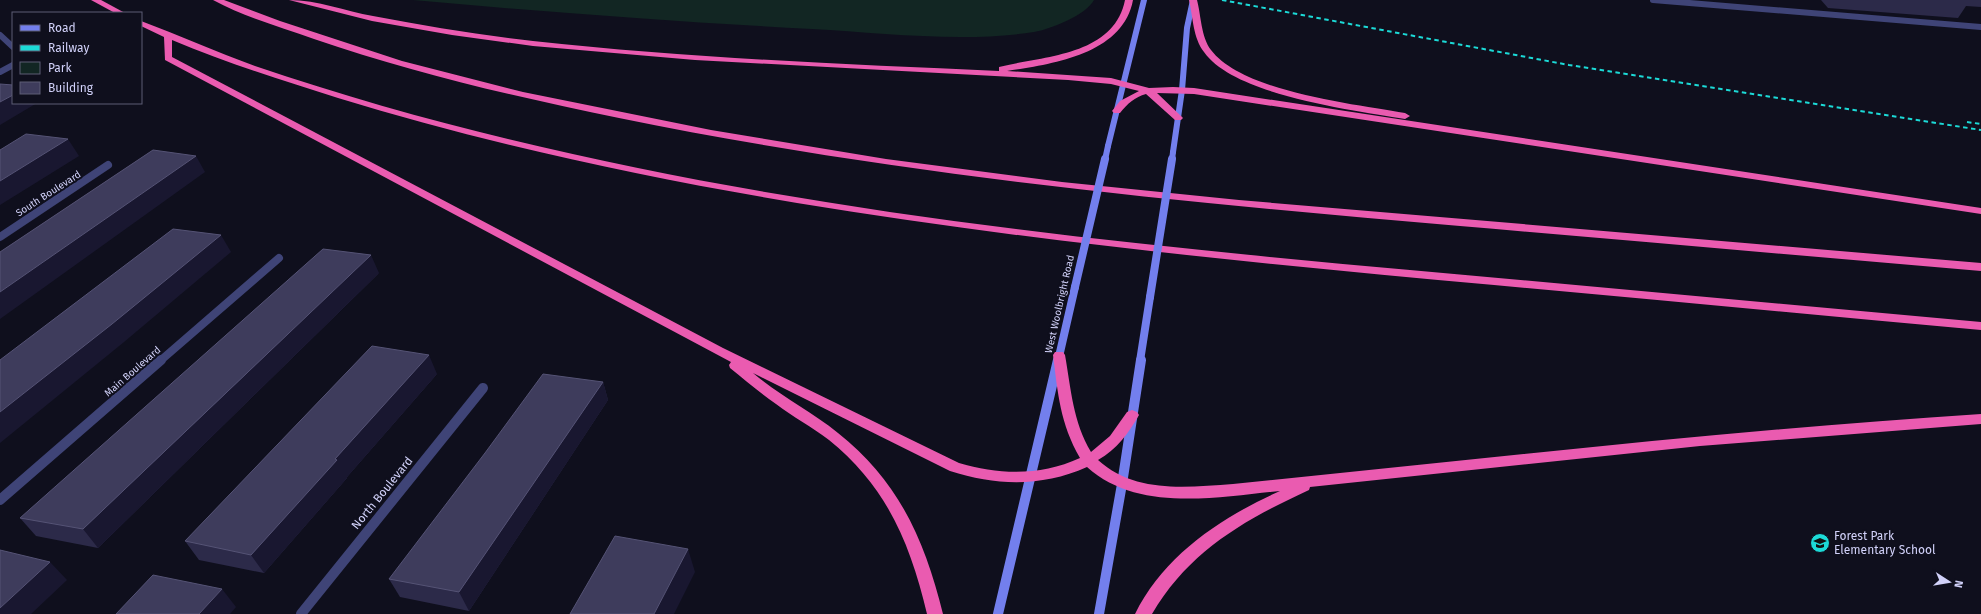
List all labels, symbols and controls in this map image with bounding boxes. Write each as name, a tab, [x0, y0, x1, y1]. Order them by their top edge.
legend	[12, 12, 142, 104]
text: Road	[48, 21, 76, 35]
text: Railway	[48, 41, 89, 55]
text: Park	[48, 61, 72, 75]
text: Building	[48, 81, 94, 95]
street label: South Boulevard	[14, 168, 83, 219]
street label: West Woolbright Road	[1043, 254, 1077, 354]
street label: Main Boulevard	[102, 344, 163, 399]
street label: North Boulevard	[348, 454, 416, 532]
place label: Forest Park Elementary School	[1834, 529, 1936, 557]
school or university icon: Forest Park Elementary School	[1809, 532, 1831, 554]
north arrow	[1929, 562, 1969, 602]
text: N	[1951, 579, 1965, 589]

